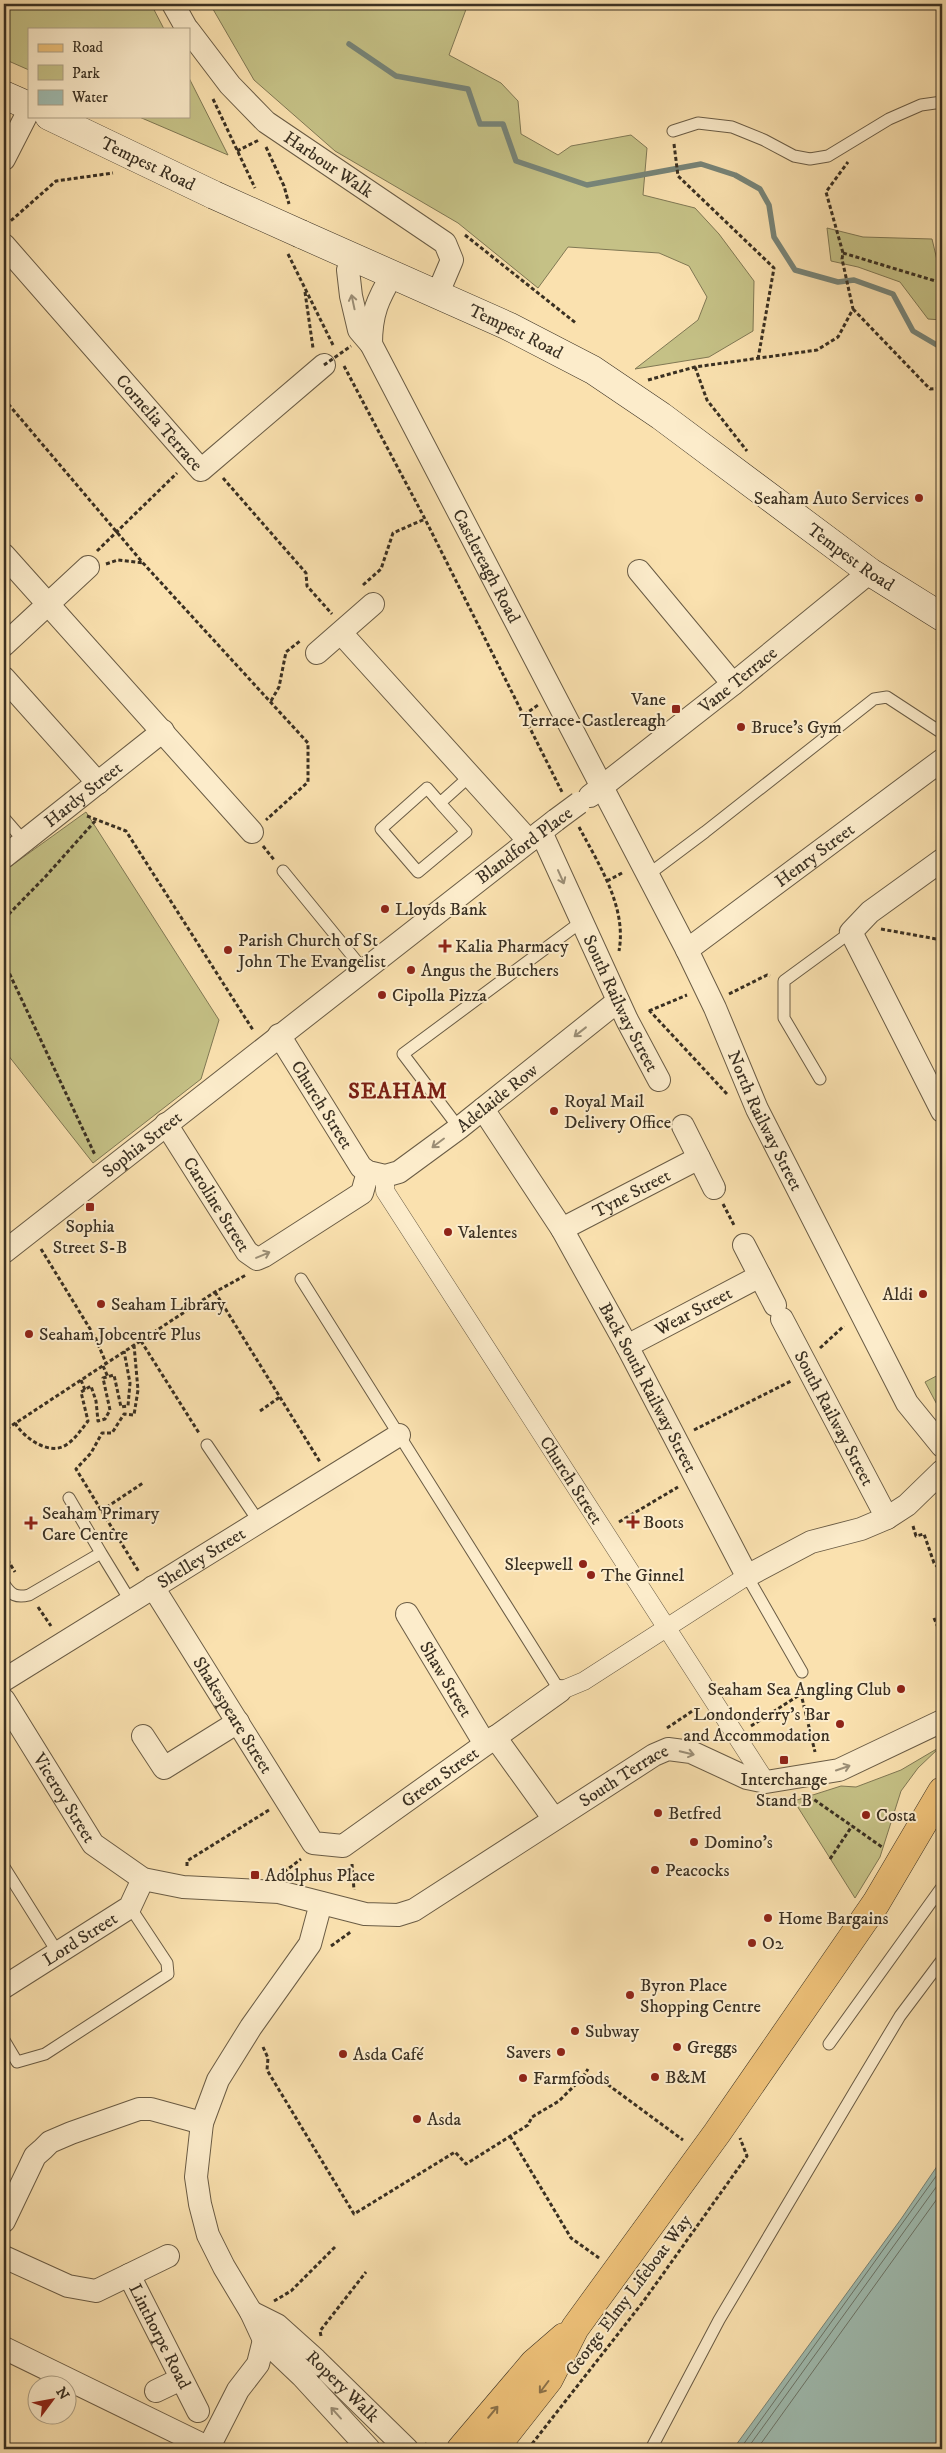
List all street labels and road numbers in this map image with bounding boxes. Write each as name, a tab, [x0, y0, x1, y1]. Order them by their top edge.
street label: Harbour Walk	[279, 127, 377, 203]
street label: Tempest Road	[97, 132, 199, 196]
street label: Tempest Road	[465, 300, 566, 365]
street label: Cornelia Terrace	[110, 370, 207, 476]
street label: Castlereagh Road	[447, 506, 525, 627]
street label: Tempest Road	[803, 519, 898, 596]
street label: Vane Terrace	[694, 642, 782, 719]
street label: Hardy Street	[40, 757, 127, 833]
street label: Blandford Place	[472, 802, 577, 889]
street label: Henry Street	[771, 819, 859, 893]
street label: South Railway Street	[578, 932, 663, 1076]
street label: North Railway Street	[722, 1048, 807, 1195]
street label: Church Street	[286, 1057, 357, 1154]
street label: Adelaide Row	[452, 1059, 543, 1138]
street label: Sophia Street	[98, 1107, 187, 1183]
street label: Caroline Street	[178, 1153, 254, 1257]
street label: Tyne Street	[589, 1165, 675, 1223]
street label: Wear Street	[651, 1283, 736, 1342]
street label: Back South Railway Street	[593, 1299, 701, 1477]
street label: South Railway Street	[789, 1347, 878, 1490]
street label: Church Street	[534, 1433, 607, 1529]
street label: Shelley Street	[154, 1523, 250, 1594]
street label: Shaw Street	[414, 1638, 477, 1722]
street label: Shakespeare Street	[187, 1653, 277, 1778]
street label: South Terrace	[575, 1740, 672, 1812]
street label: Green Street	[397, 1742, 484, 1813]
street label: Viceroy Street	[27, 1748, 100, 1848]
street label: Lord Street	[39, 1908, 122, 1971]
street label: George Elmy Lifeboat Way	[561, 2210, 697, 2381]
street label: Linthorpe Road	[123, 2280, 195, 2393]
street label: Ropery Walk	[301, 2346, 383, 2428]

